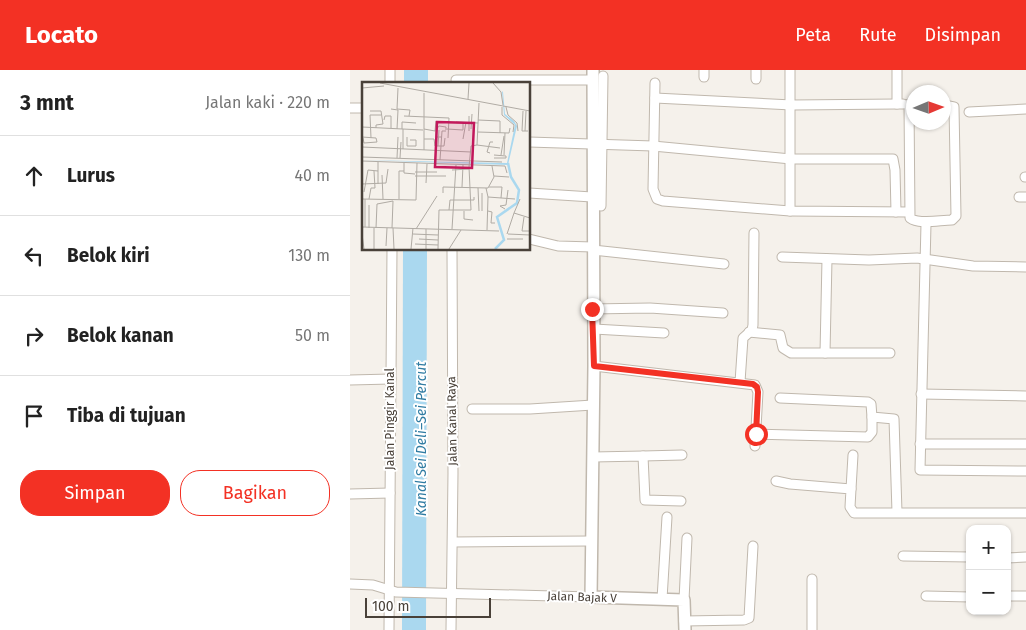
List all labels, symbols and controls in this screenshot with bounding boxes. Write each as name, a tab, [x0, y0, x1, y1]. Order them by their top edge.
text: Locato	[25, 21, 98, 49]
text: Peta	[795, 24, 831, 46]
text: Rute	[859, 24, 897, 46]
text: Disimpan	[925, 24, 1001, 46]
inset map	[362, 82, 530, 250]
north arrow	[906, 85, 951, 130]
text: 3 mnt	[20, 90, 74, 116]
text: Jalan kaki · 220 m	[205, 93, 330, 112]
icon: ahead	[20, 162, 48, 190]
text: Lurus	[67, 164, 115, 187]
text: 40 m	[295, 166, 330, 185]
icon: left	[20, 242, 48, 270]
text: Belok kiri	[67, 244, 150, 267]
text: 130 m	[288, 246, 330, 265]
route end	[581, 298, 604, 321]
icon: right	[20, 322, 48, 350]
text: Belok kanan	[67, 324, 174, 347]
text: 50 m	[295, 326, 330, 345]
water label: Kanal Sei Deli–Sei Percut	[413, 362, 430, 516]
street label: Jalan Pinggir Kanal	[383, 368, 397, 470]
street label: Jalan Kanal Raya	[444, 376, 460, 466]
icon: arrive	[20, 402, 48, 430]
text: Tiba di tujuan	[67, 404, 186, 427]
route start	[745, 423, 768, 446]
button: Simpan	[20, 470, 170, 516]
button: Bagikan	[180, 470, 330, 516]
map controls	[966, 525, 1011, 615]
button: +	[966, 525, 1011, 570]
button: −	[966, 570, 1011, 615]
street label: Jalan Bajak V	[547, 589, 617, 605]
scale bar	[365, 595, 491, 618]
text: 100 m	[372, 598, 409, 615]

